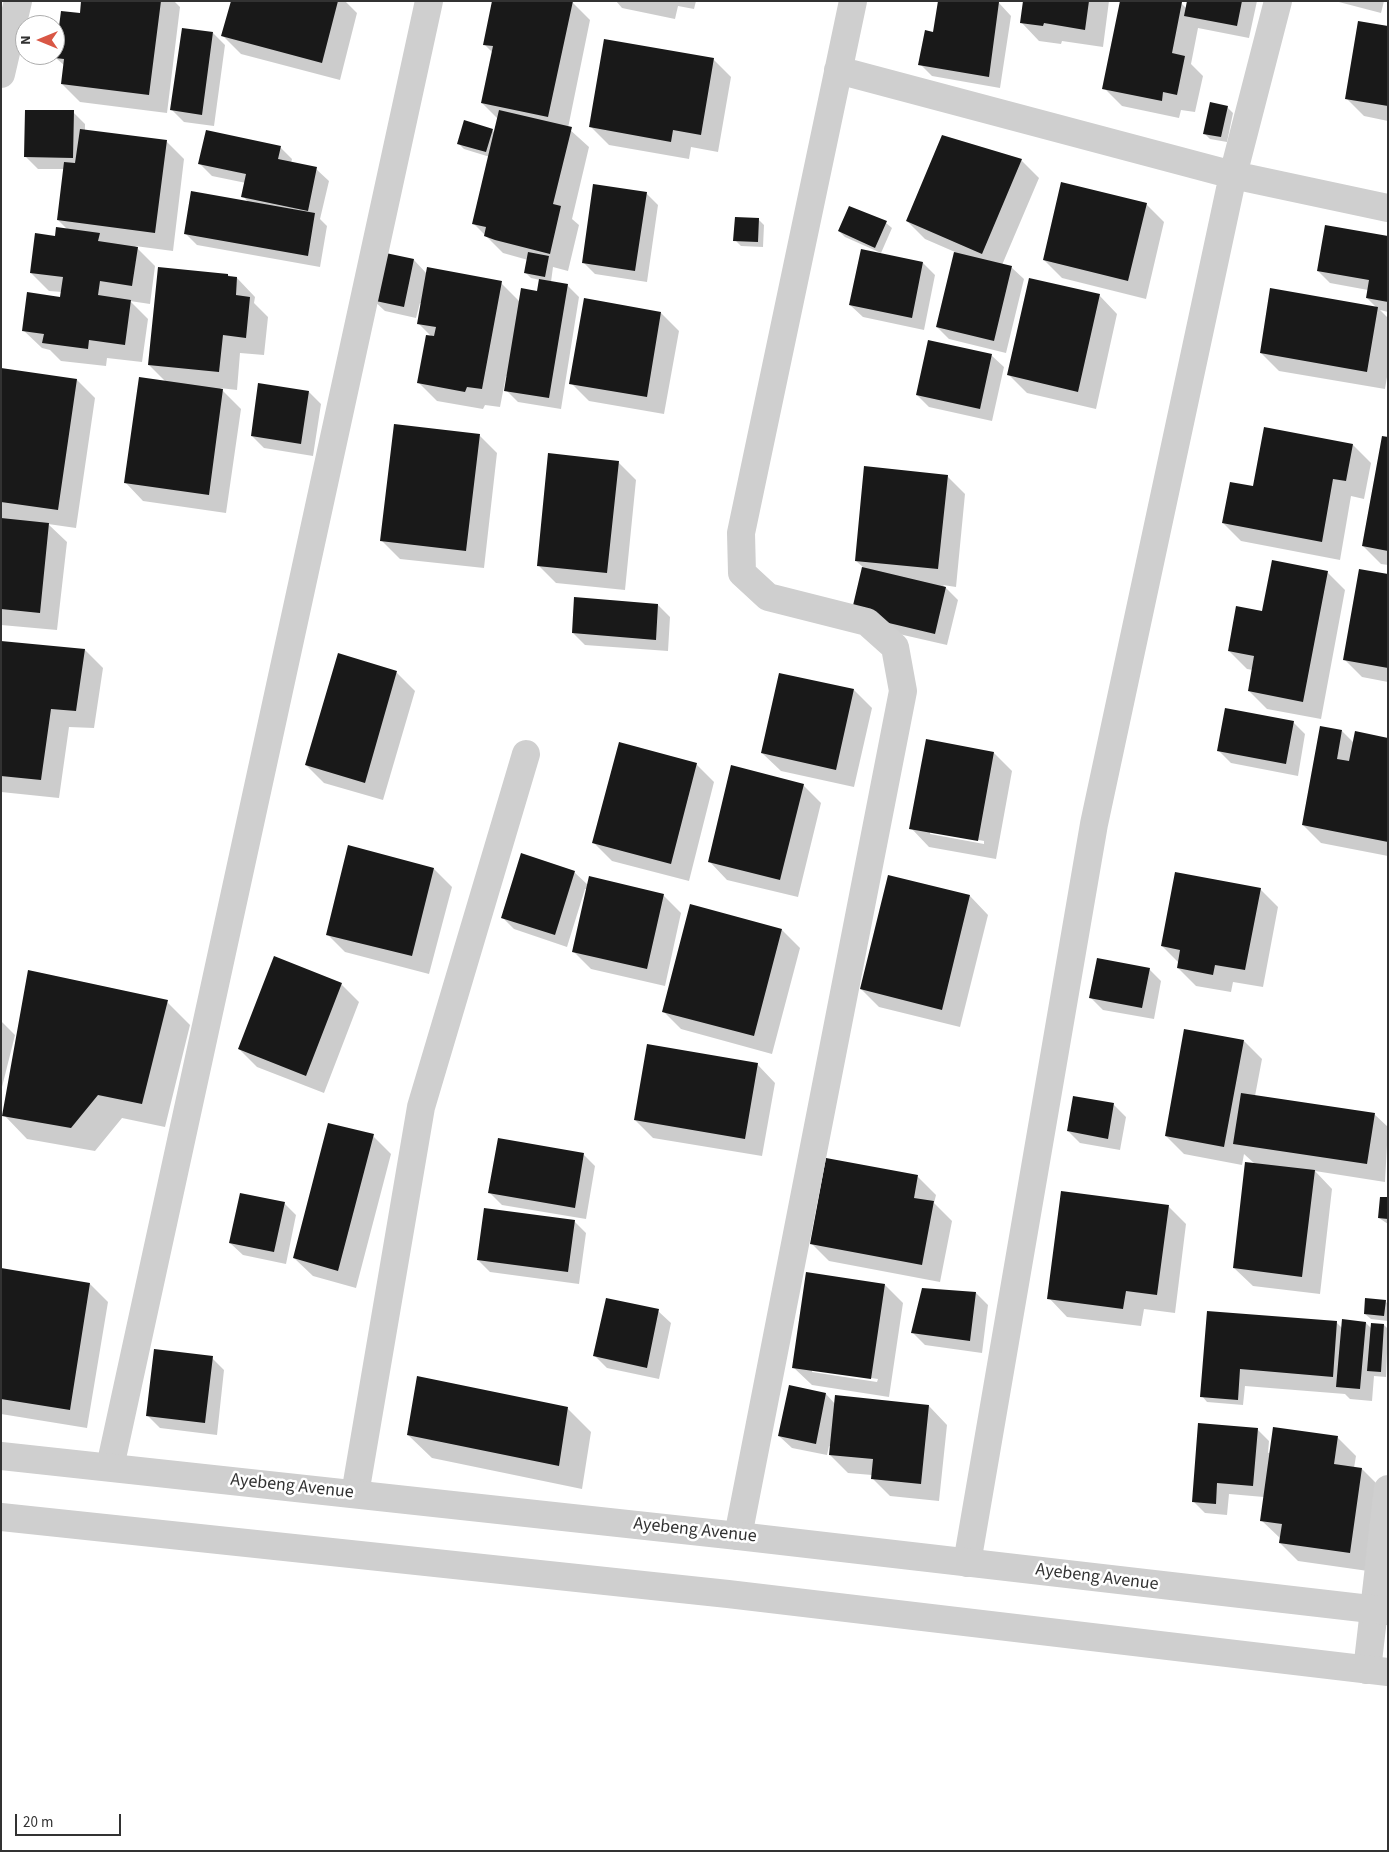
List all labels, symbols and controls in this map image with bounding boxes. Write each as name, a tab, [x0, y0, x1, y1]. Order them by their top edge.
north arrow	[15, 15, 65, 65]
text: N	[16, 35, 36, 45]
street label: Ayebeng Avenue	[229, 1470, 355, 1504]
street label: Ayebeng Avenue	[632, 1514, 758, 1548]
street label: Ayebeng Avenue	[1034, 1560, 1160, 1596]
scale bar	[18, 1804, 124, 1836]
text: 20 m	[23, 1812, 53, 1833]

